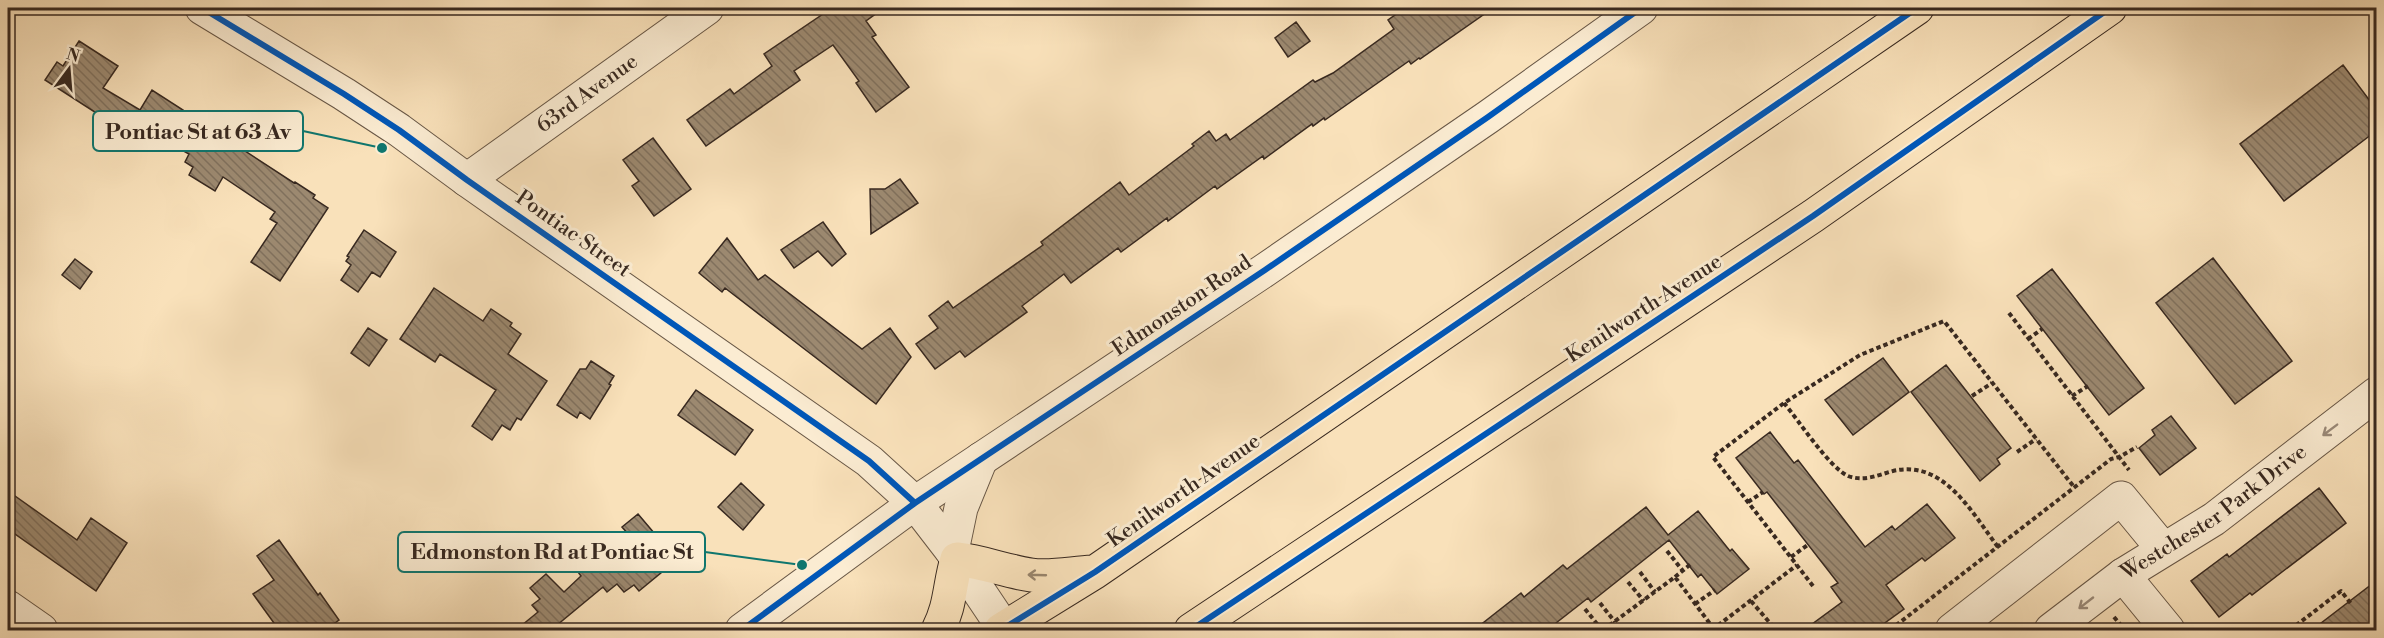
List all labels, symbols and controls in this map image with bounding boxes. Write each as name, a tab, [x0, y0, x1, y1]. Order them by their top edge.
north arrow	[39, 39, 99, 99]
text: N	[64, 44, 82, 67]
street label: 63rd Avenue	[531, 49, 643, 139]
callout: Pontiac St at 63 Av	[93, 111, 303, 151]
text: Pontiac St at 63 Av	[105, 119, 292, 146]
street label: Pontiac Street	[511, 185, 636, 283]
street label: Kenilworth Avenue	[1561, 249, 1727, 369]
street label: Edmonston Road	[1107, 250, 1257, 362]
one-way arrow	[2322, 423, 2338, 436]
street label: Kenilworth Avenue	[1102, 428, 1266, 554]
street label: Westchester Park Drive	[2115, 439, 2312, 587]
callout: Edmonston Rd at Pontiac St	[398, 532, 705, 572]
text: Edmonston Rd at Pontiac St	[410, 539, 694, 566]
one-way arrow	[1027, 569, 1047, 580]
one-way arrow	[2078, 597, 2094, 610]

